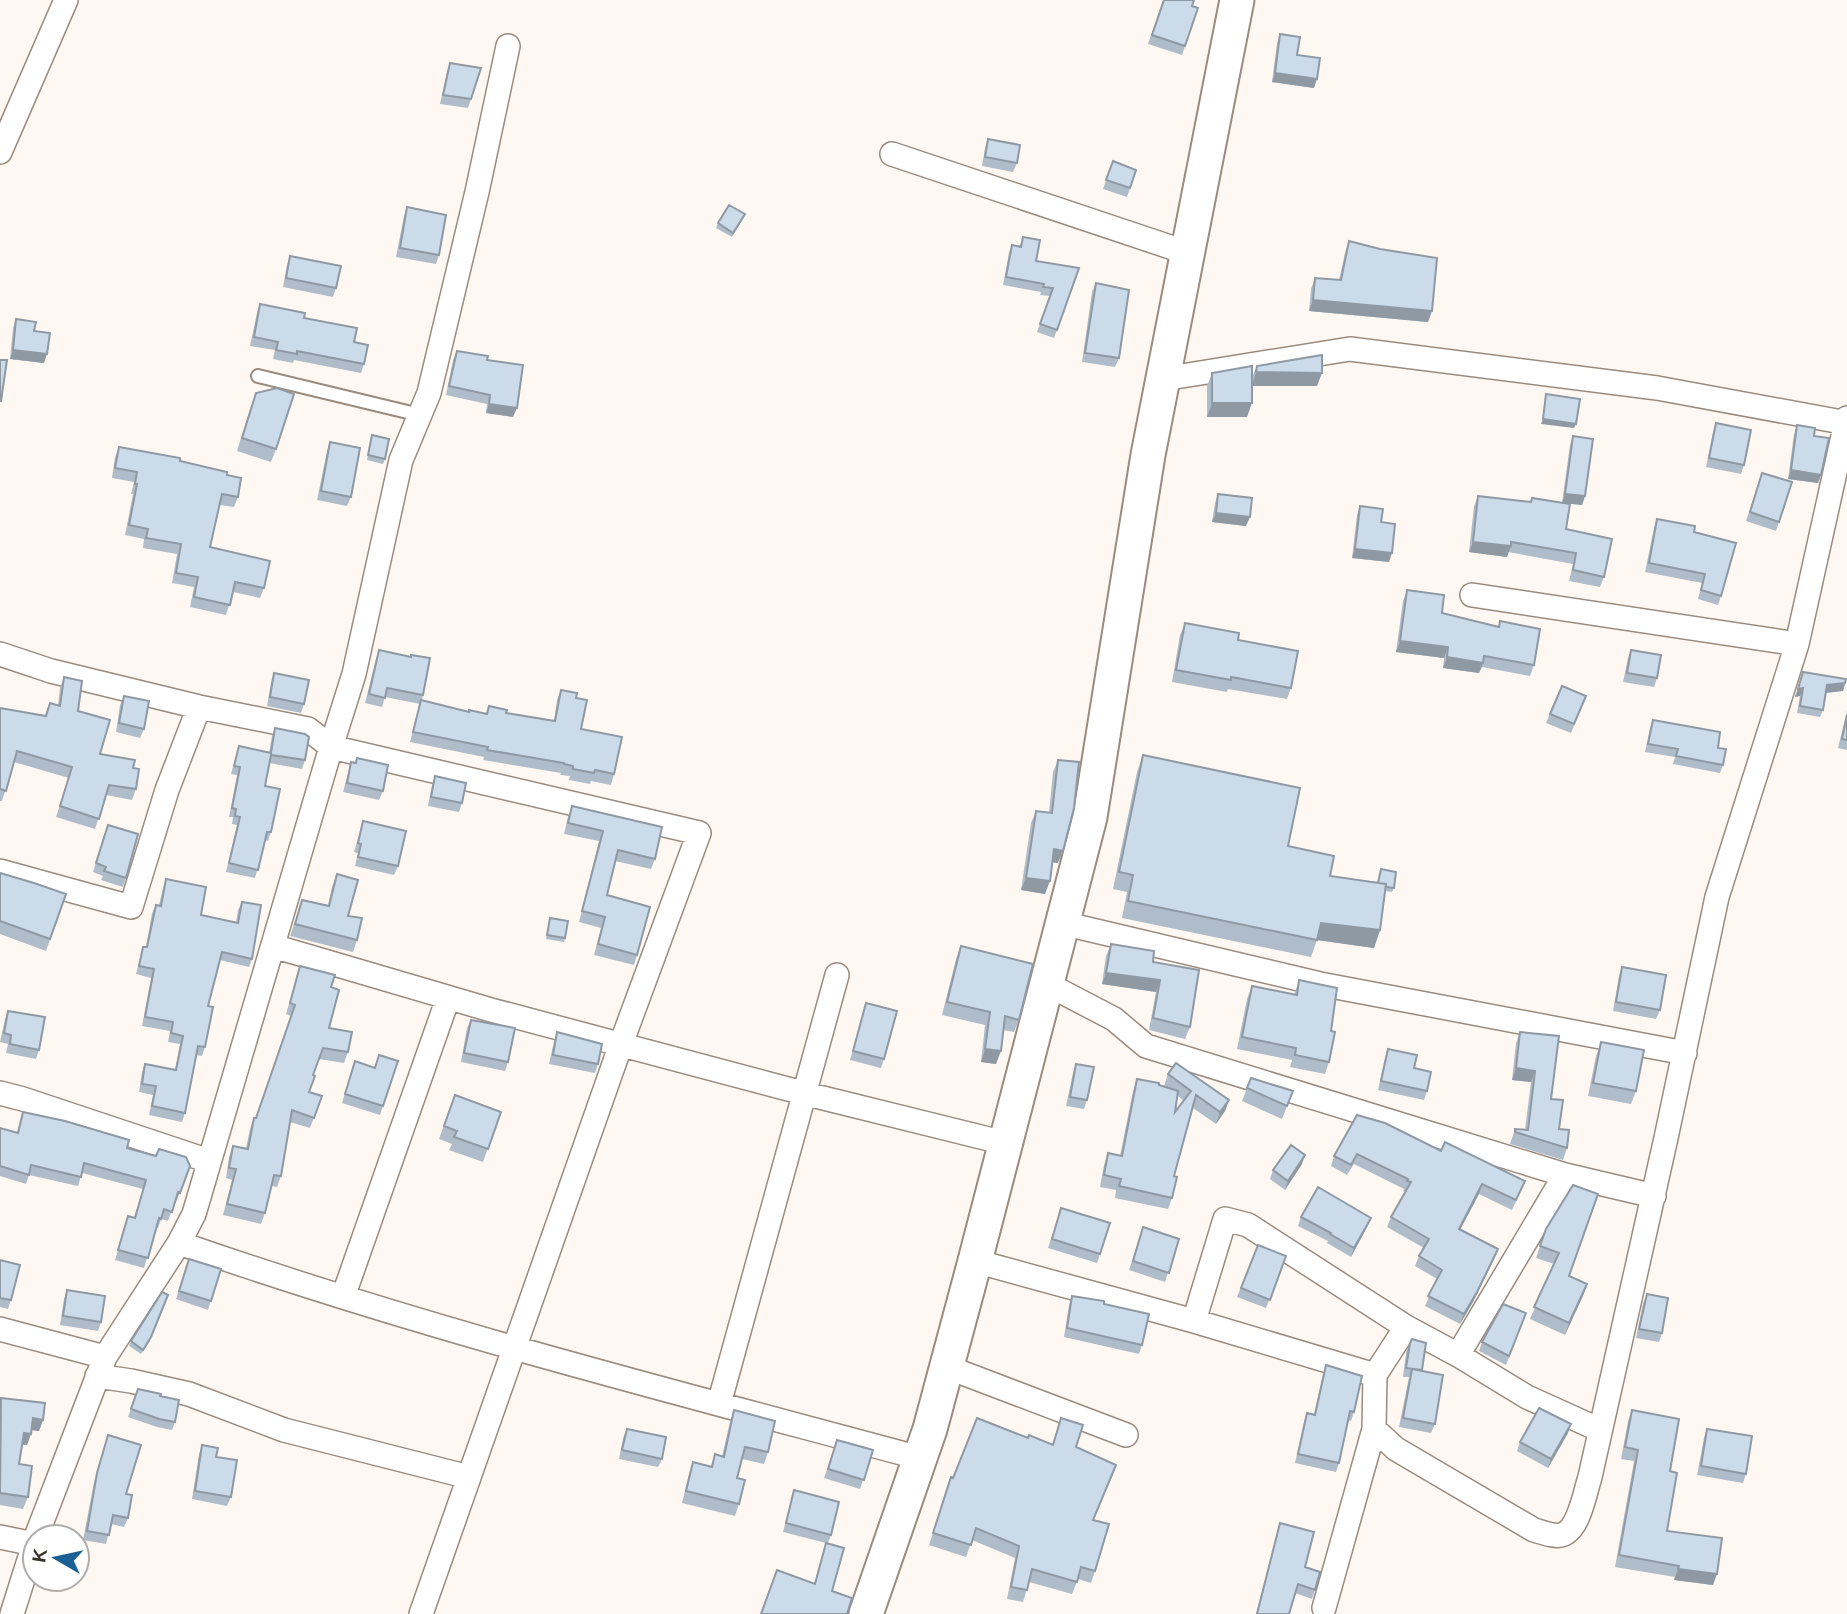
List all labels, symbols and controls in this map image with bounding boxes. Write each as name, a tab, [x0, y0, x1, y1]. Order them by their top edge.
north arrow	[21, 1523, 91, 1593]
text: K	[28, 1547, 51, 1564]

